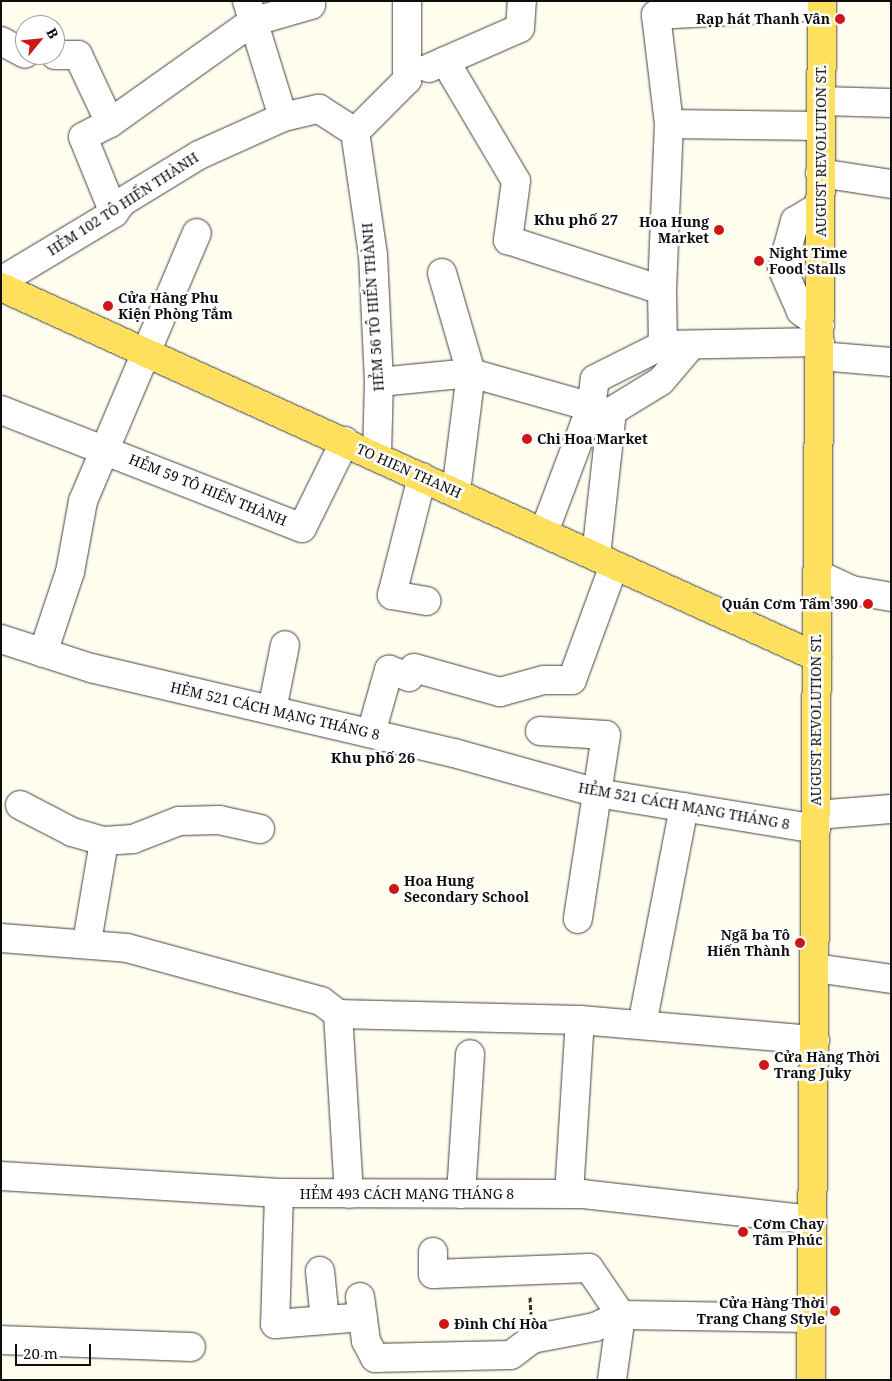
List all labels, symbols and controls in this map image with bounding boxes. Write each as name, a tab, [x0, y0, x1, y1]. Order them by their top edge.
place label: Rạp hát Thanh Vân	[696, 11, 830, 27]
marker: Rạp hát Thanh Vân	[834, 13, 846, 25]
north arrow	[15, 15, 65, 65]
text: B	[42, 25, 63, 42]
street label: AUGUST REVOLUTION ST.	[813, 65, 829, 237]
street label: HẺM 102 TÔ HIẾN THÀNH	[44, 149, 202, 259]
district label: Khu phố 27	[534, 211, 618, 229]
place label: Hoa Hung Market	[639, 214, 709, 246]
street label: HẺM 56 TÔ HIẾN THÀNH	[359, 222, 387, 392]
marker: Hoa Hung Market	[713, 224, 725, 236]
place label: Night Time Food Stalls	[769, 245, 847, 278]
marker: Night Time Food Stalls	[753, 255, 765, 267]
place label: Cửa Hàng Phụ Kiện Phòng Tắm	[118, 290, 233, 322]
marker: Cửa Hàng Phụ Kiện Phòng Tắm	[102, 300, 114, 312]
place label: Chi Hoa Market	[537, 431, 648, 447]
marker: Chi Hoa Market	[521, 433, 533, 445]
street label: TO HIEN THANH	[354, 440, 464, 502]
street label: HẺM 59 TÔ HIẾN THÀNH	[127, 451, 289, 529]
place label: Quán Cơm Tấm 390	[722, 596, 858, 612]
marker: Quán Cơm Tấm 390	[862, 598, 874, 610]
street label: AUGUST REVOLUTION ST.	[808, 634, 824, 806]
street label: HẺM 521 CÁCH MẠNG THÁNG 8	[169, 679, 381, 743]
district label: Khu phố 26	[331, 749, 415, 767]
street label: HẺM 521 CÁCH MẠNG THÁNG 8	[577, 779, 791, 833]
place label: Hoa Hung Secondary School	[404, 873, 529, 906]
marker: Hoa Hung Secondary School	[388, 883, 400, 895]
place label: Ngã ba Tô Hiến Thành	[707, 927, 790, 960]
marker: Ngã ba Tô Hiến Thành	[794, 937, 806, 949]
place label: Cửa Hàng Thời Trang Juky	[774, 1049, 880, 1082]
marker: Cửa Hàng Thời Trang Juky	[758, 1059, 770, 1071]
street label: HẺM 493 CÁCH MẠNG THÁNG 8	[300, 1186, 514, 1202]
place label: Cơm Chay Tâm Phúc	[753, 1216, 824, 1248]
marker: Cơm Chay Tâm Phúc	[737, 1226, 749, 1238]
place label: Cửa Hàng Thời Trang Chang Style	[697, 1295, 825, 1328]
marker: Cửa Hàng Thời Trang Chang Style	[829, 1305, 841, 1317]
place label: Đình Chí Hòa	[454, 1316, 548, 1332]
marker: Đình Chí Hòa	[438, 1318, 450, 1330]
scale bar	[18, 1334, 94, 1366]
text: 20 m	[23, 1343, 58, 1363]

